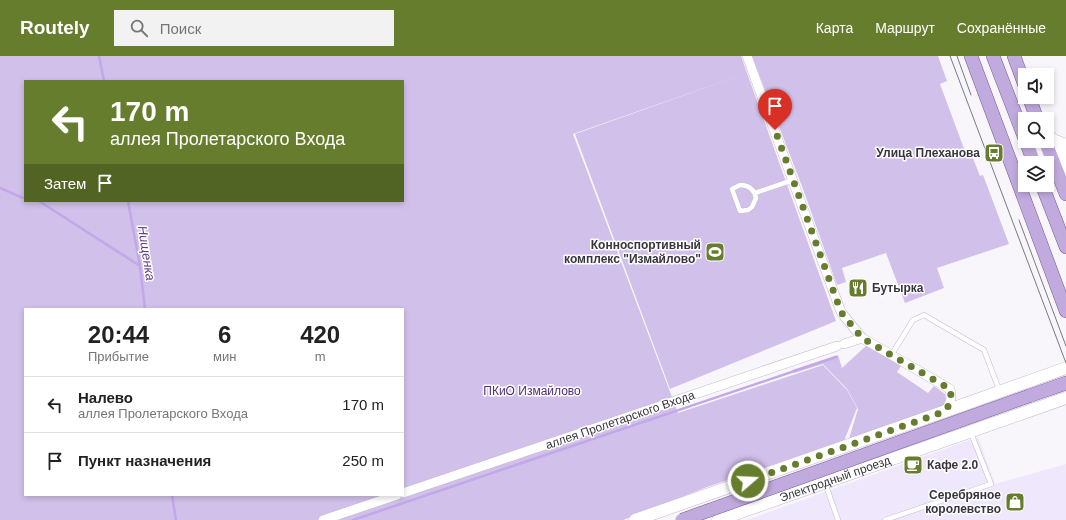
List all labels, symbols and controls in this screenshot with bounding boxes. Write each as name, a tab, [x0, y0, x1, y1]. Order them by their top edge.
search box	[114, 10, 394, 46]
text: Routely	[20, 17, 90, 38]
icon: search	[128, 17, 150, 39]
text: Поиск	[160, 20, 201, 37]
text: Карта	[816, 20, 853, 36]
text: Маршрут	[875, 20, 935, 36]
text: Сохранённые	[957, 20, 1046, 36]
map controls	[1018, 68, 1054, 192]
button: sound	[1018, 68, 1054, 104]
pin	[758, 89, 792, 130]
icon: arrive	[764, 95, 786, 117]
icon: left	[44, 96, 96, 148]
text: 170 m	[110, 96, 189, 127]
button: search	[1018, 112, 1054, 148]
text: аллея Пролетарского Входа	[110, 129, 345, 149]
bus stop icon: Улица Плеханова	[983, 142, 1005, 164]
place label: Улица Плеханова	[876, 146, 980, 160]
button: layers	[1018, 156, 1054, 192]
icon: arrive	[94, 172, 116, 194]
text: Затем	[44, 175, 86, 192]
water label: Нищенка	[135, 225, 158, 282]
place label: Конноспортивный комплекс "Измайлово"	[564, 238, 701, 266]
sports icon: Конноспортивный комплекс "Измайлово"	[704, 241, 726, 263]
restaurant icon: Бутырка	[847, 277, 869, 299]
place label: Бутырка	[872, 281, 924, 295]
text: 20:44	[88, 321, 149, 348]
text: 6	[218, 321, 231, 348]
text: 420	[300, 321, 340, 348]
text: Прибытие	[88, 349, 149, 364]
text: мин	[213, 349, 236, 364]
text: m	[315, 349, 326, 364]
park label: ПКиО Измайлово	[483, 384, 581, 398]
street label: аллея Пролетарского Входа	[544, 388, 697, 452]
text: Налево	[78, 389, 133, 406]
icon: left	[44, 394, 66, 416]
text: 170 m	[342, 396, 384, 413]
text: аллея Пролетарского Входа	[78, 406, 248, 421]
icon: arrive	[44, 450, 66, 472]
text: Пункт назначения	[78, 452, 211, 469]
text: 250 m	[342, 452, 384, 469]
street label: Электродный проезд	[778, 453, 892, 505]
cafe icon: Кафе 2.0	[902, 454, 924, 476]
place label: Кафе 2.0	[927, 458, 979, 472]
position arrow	[727, 460, 769, 502]
place label: Серебряное королевство	[925, 488, 1001, 516]
shop icon: Серебряное королевство	[1004, 491, 1026, 513]

